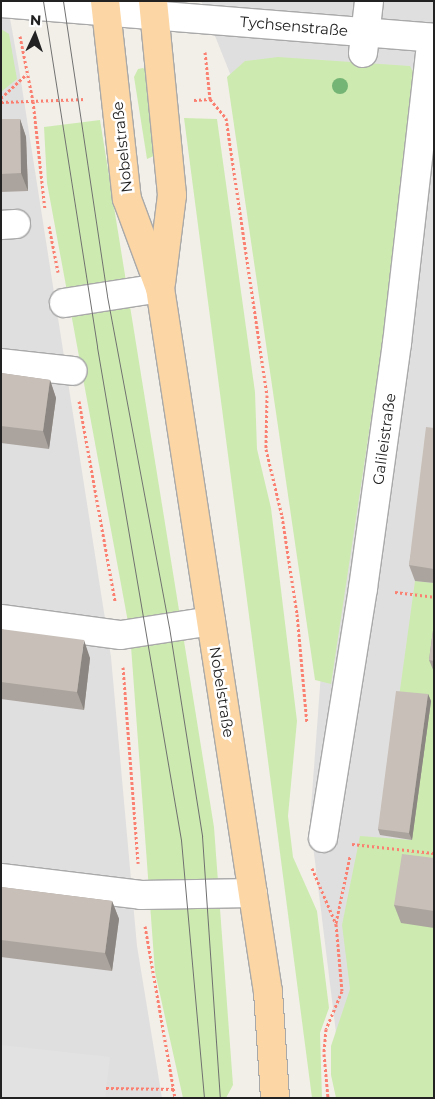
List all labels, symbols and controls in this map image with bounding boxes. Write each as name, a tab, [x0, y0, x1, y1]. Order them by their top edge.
north arrow	[10, 10, 60, 60]
text: N	[30, 11, 42, 29]
street label: Tychsenstraße	[239, 12, 349, 40]
street label: Nobelstraße	[108, 101, 136, 193]
street label: Galileistraße	[369, 392, 399, 486]
street label: Nobelstraße	[206, 645, 238, 739]

